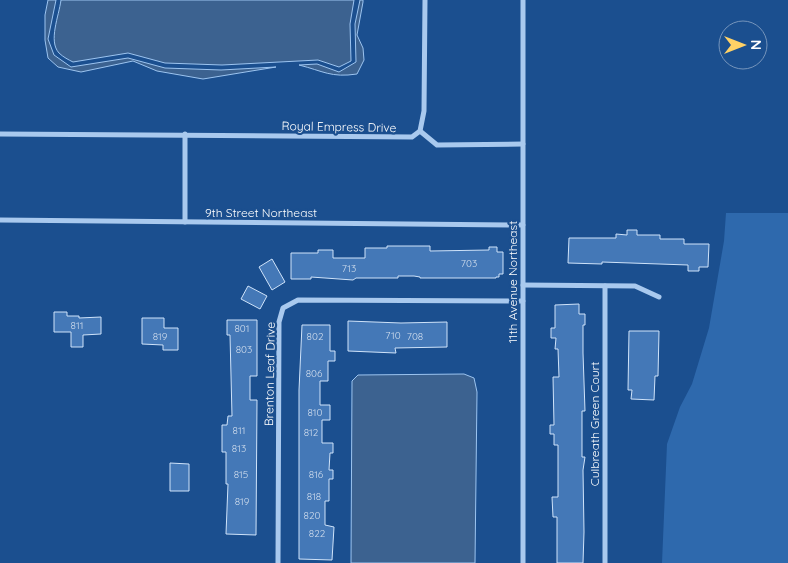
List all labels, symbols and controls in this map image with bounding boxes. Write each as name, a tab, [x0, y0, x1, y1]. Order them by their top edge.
north arrow	[718, 20, 768, 70]
text: N	[747, 40, 765, 50]
street label: Royal Empress Drive	[281, 118, 397, 135]
street label: 9th Street Northeast	[205, 205, 317, 220]
street label: 11th Avenue Northeast	[505, 221, 520, 343]
house number: 703	[461, 257, 477, 270]
house number: 713	[342, 262, 356, 275]
house number: 811	[71, 319, 83, 332]
street label: Brenton Leaf Drive	[261, 321, 278, 426]
house number: 801	[234, 322, 250, 335]
house number: 710	[385, 329, 401, 342]
house number: 819	[153, 330, 168, 343]
house number: 802	[307, 330, 324, 343]
house number: 708	[407, 330, 423, 343]
house number: 803	[236, 343, 252, 356]
street label: Culbreath Green Court	[587, 362, 602, 486]
house number: 806	[306, 367, 323, 380]
house number: 810	[307, 406, 323, 419]
house number: 811	[233, 424, 245, 437]
house number: 812	[304, 426, 319, 439]
house number: 813	[232, 442, 246, 455]
house number: 815	[234, 468, 248, 481]
house number: 816	[309, 468, 324, 481]
house number: 818	[307, 490, 321, 503]
house number: 819	[235, 495, 250, 508]
house number: 820	[304, 509, 320, 522]
house number: 822	[309, 527, 326, 540]

